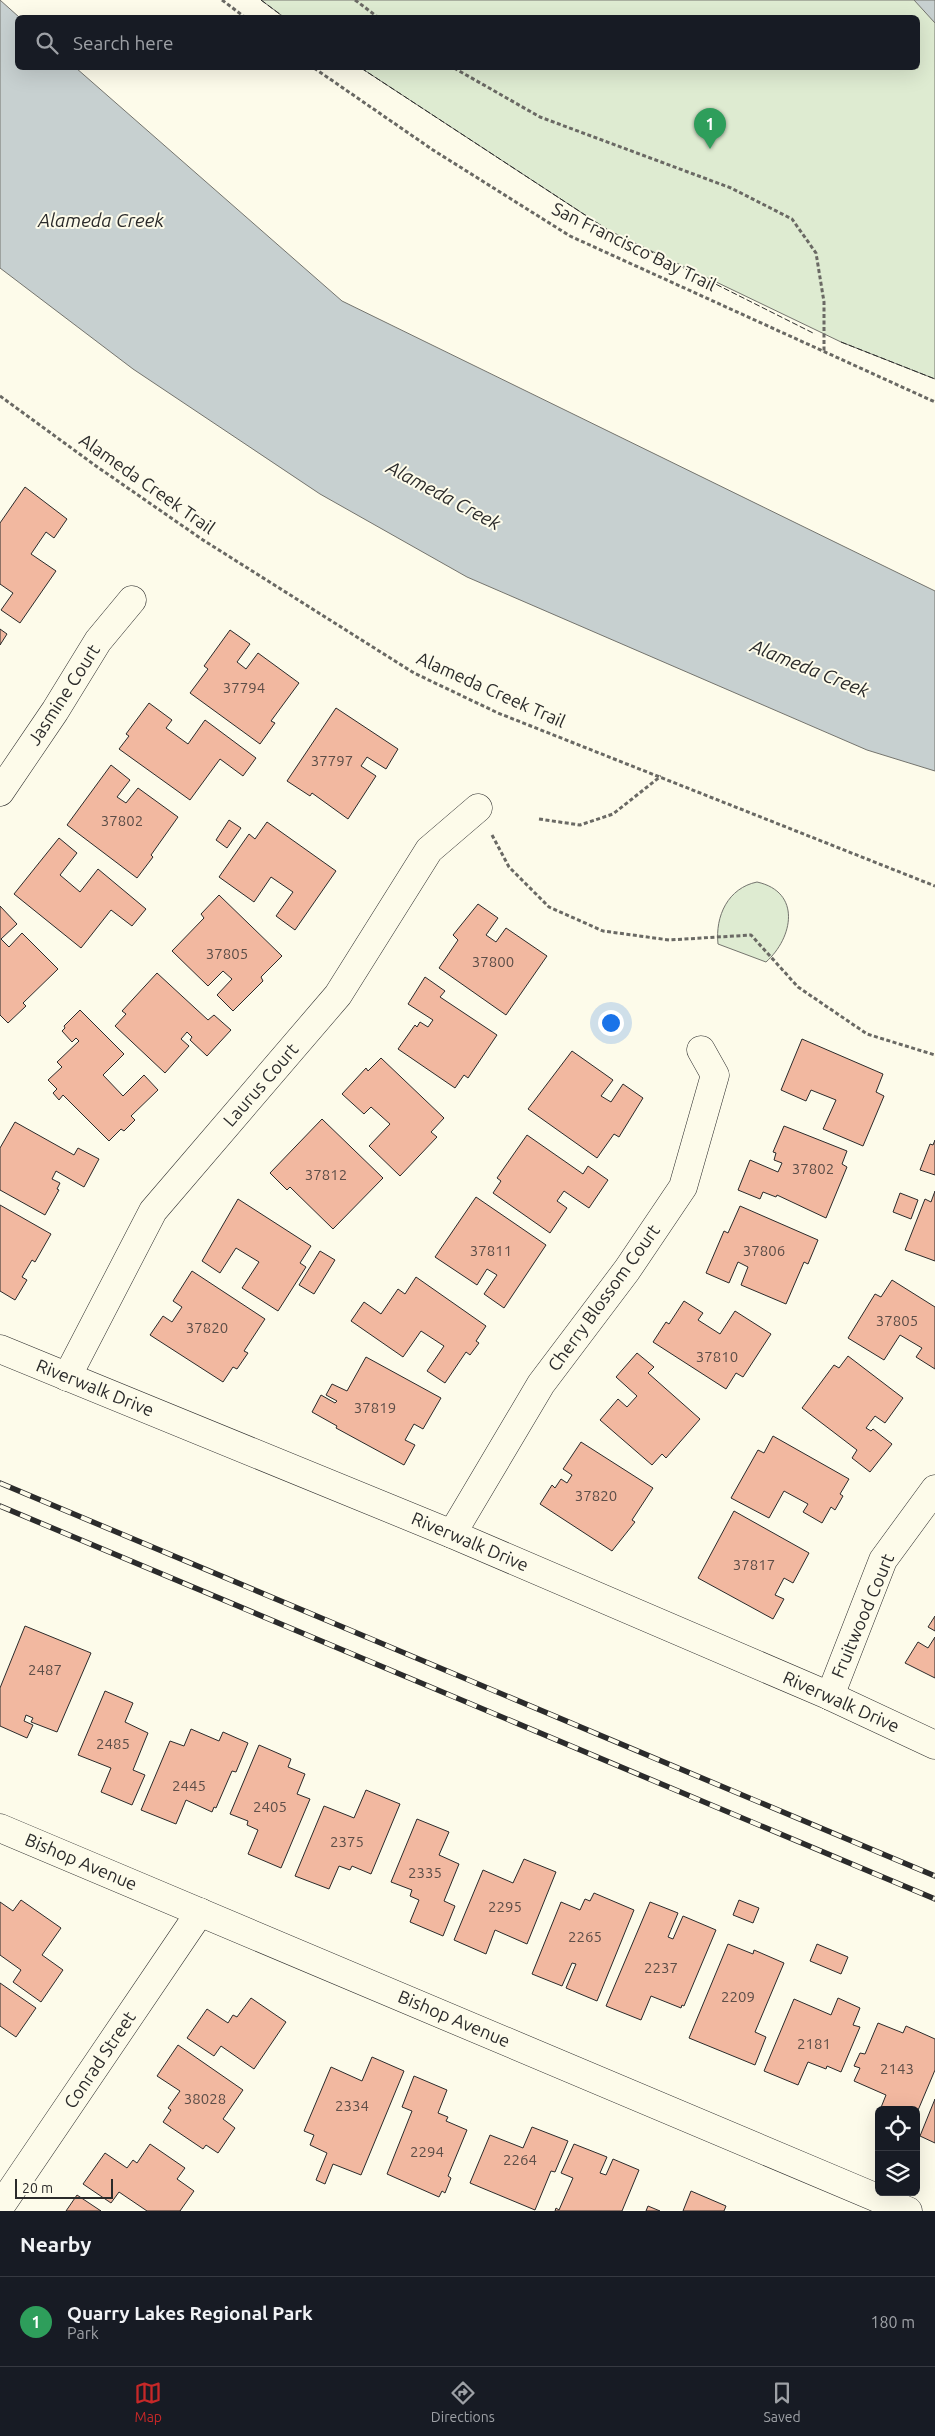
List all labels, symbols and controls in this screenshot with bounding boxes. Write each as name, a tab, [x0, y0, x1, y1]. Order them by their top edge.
search box	[15, 15, 920, 70]
icon: search	[33, 29, 61, 57]
text: Search here	[73, 32, 173, 54]
pin: 1	[694, 108, 726, 149]
street label: San Francisco Bay Trail	[549, 198, 720, 295]
water label: Alameda Creek	[37, 209, 164, 231]
street label: Alameda Creek Trail	[76, 429, 219, 538]
water label: Alameda Creek	[382, 455, 505, 534]
water label: Alameda Creek	[747, 634, 873, 702]
street label: Jasmine Court	[23, 640, 103, 748]
street label: Alameda Creek Trail	[414, 647, 569, 731]
house number: 37794	[223, 679, 265, 696]
house number: 37797	[311, 752, 353, 769]
house number: 37802	[101, 812, 143, 829]
house number: 37805	[206, 945, 248, 962]
house number: 37800	[472, 953, 514, 970]
your location	[598, 1010, 624, 1036]
street label: Laurus Court	[219, 1039, 302, 1130]
house number: 37802	[792, 1160, 834, 1177]
house number: 37812	[305, 1166, 347, 1183]
street label: Cherry Blossom Court	[543, 1220, 663, 1375]
house number: 37811	[470, 1242, 512, 1259]
house number: 37806	[743, 1242, 785, 1259]
house number: 37805	[876, 1312, 918, 1329]
house number: 37820	[186, 1319, 228, 1336]
house number: 37810	[696, 1348, 738, 1365]
street label: Riverwalk Drive	[34, 1354, 157, 1420]
house number: 37819	[354, 1399, 396, 1416]
house number: 37820	[575, 1487, 617, 1504]
street label: Riverwalk Drive	[409, 1507, 532, 1575]
street label: Fruitwood Court	[827, 1550, 897, 1681]
house number: 37817	[733, 1556, 775, 1573]
house number: 2487	[28, 1661, 62, 1678]
street label: Riverwalk Drive	[780, 1667, 903, 1736]
house number: 2485	[96, 1735, 130, 1752]
house number: 2445	[172, 1777, 206, 1794]
house number: 2405	[253, 1798, 287, 1815]
street label: Bishop Avenue	[22, 1828, 140, 1894]
house number: 2375	[330, 1833, 364, 1850]
house number: 2335	[408, 1864, 442, 1881]
house number: 2295	[488, 1898, 522, 1915]
house number: 2265	[568, 1928, 602, 1945]
house number: 2237	[644, 1959, 678, 1976]
street label: Bishop Avenue	[395, 1985, 513, 2051]
house number: 2209	[721, 1988, 755, 2005]
street label: Conrad Street	[59, 2007, 139, 2112]
house number: 2181	[797, 2035, 831, 2052]
house number: 2143	[880, 2060, 914, 2077]
house number: 38028	[184, 2090, 226, 2107]
house number: 2334	[335, 2097, 369, 2114]
map controls	[875, 2106, 920, 2196]
button: locate	[875, 2106, 920, 2151]
house number: 2294	[410, 2143, 444, 2160]
house number: 2264	[503, 2151, 537, 2168]
button: layers	[875, 2151, 920, 2196]
scale bar	[15, 2176, 112, 2199]
text: 20 m	[22, 2180, 53, 2196]
text: Nearby	[20, 2232, 91, 2256]
text: Quarry Lakes Regional Park	[67, 2302, 313, 2324]
text: 1	[31, 2313, 41, 2331]
text: 180 m	[870, 2313, 915, 2331]
text: Park	[67, 2324, 99, 2342]
tab: Map	[134, 2379, 162, 2425]
tab: Directions	[431, 2379, 495, 2425]
tab: Saved	[763, 2379, 801, 2425]

